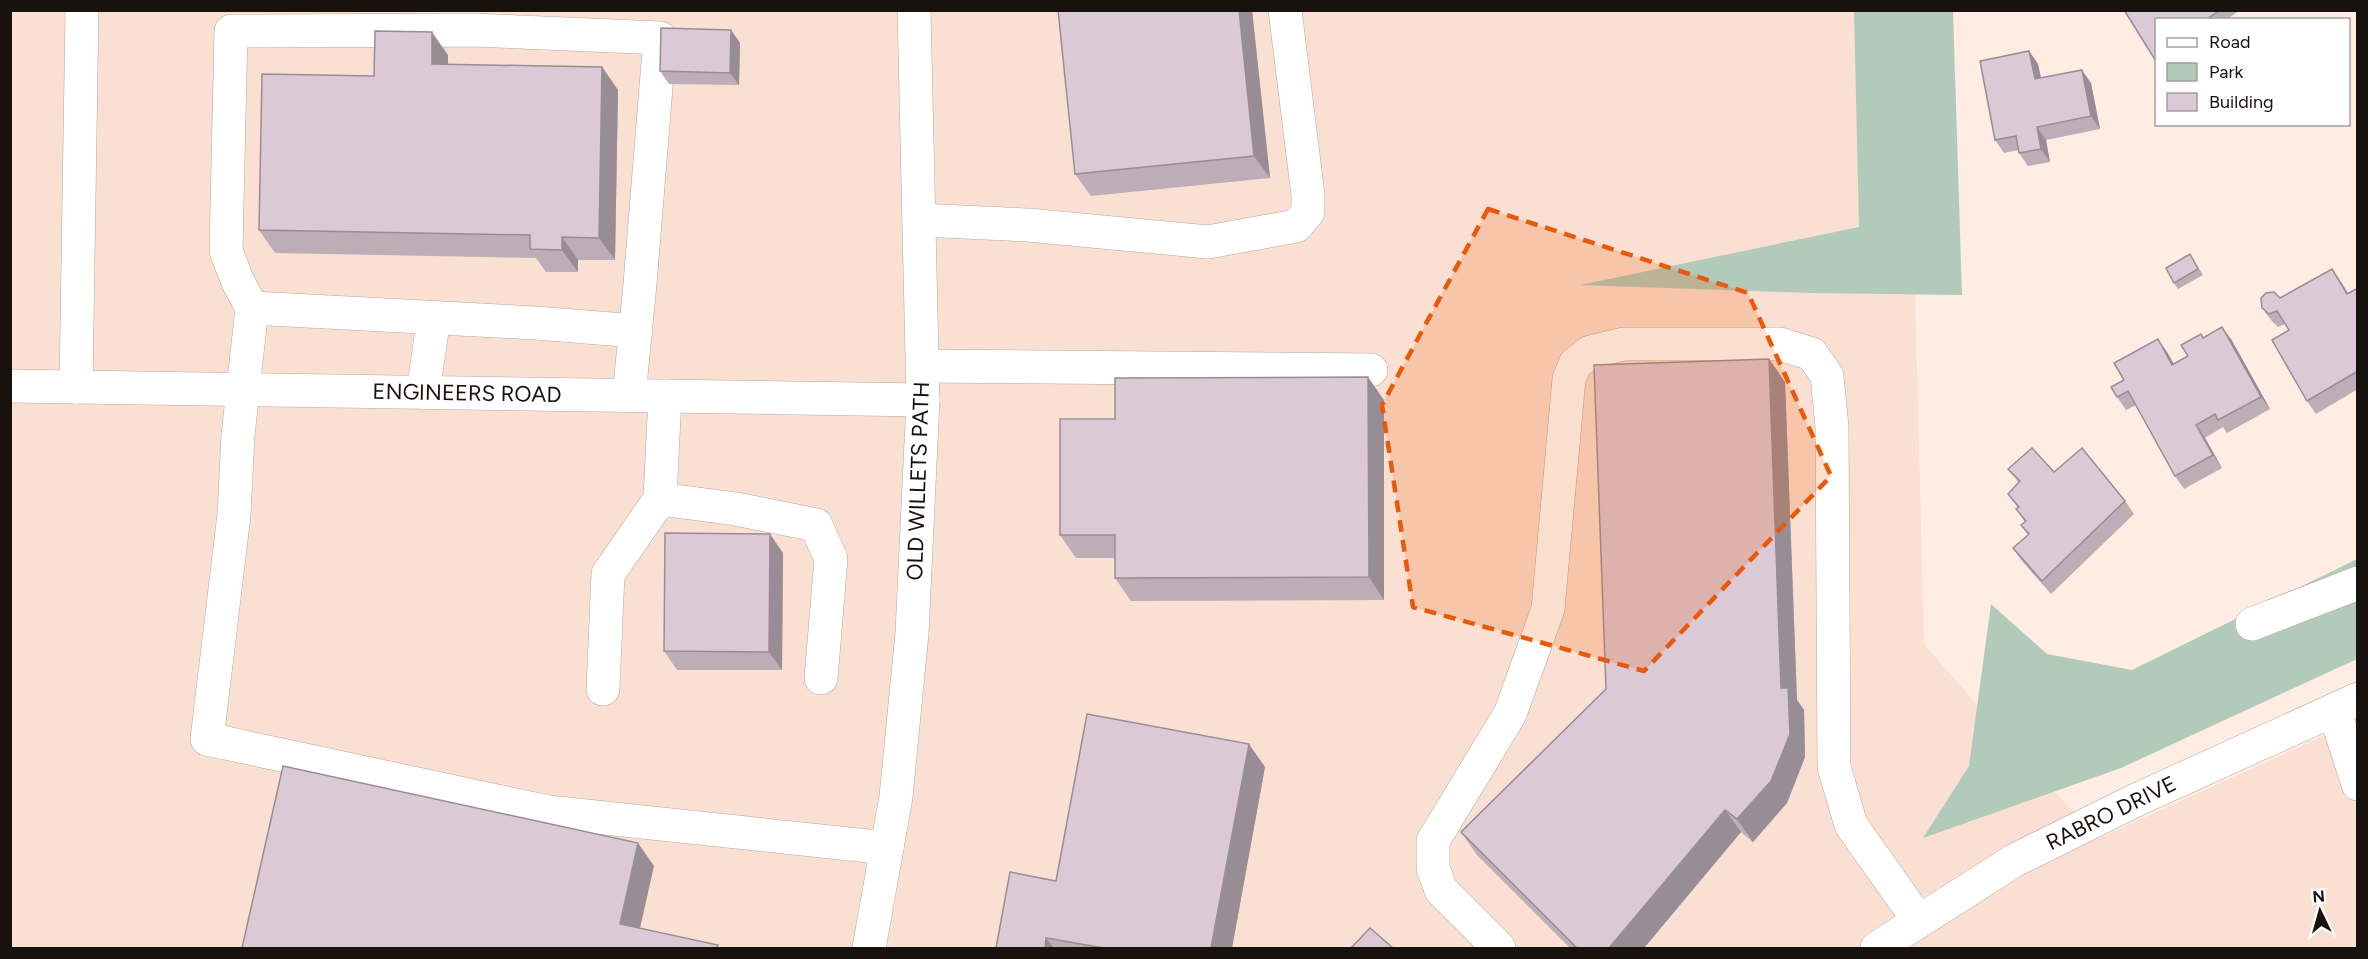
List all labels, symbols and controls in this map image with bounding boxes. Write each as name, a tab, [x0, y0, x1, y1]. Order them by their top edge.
legend	[2155, 18, 2350, 126]
text: Road	[2209, 31, 2250, 53]
text: Park	[2209, 61, 2244, 83]
text: Building	[2209, 91, 2274, 113]
street label: ENGINEERS ROAD	[372, 378, 562, 408]
street label: OLD WILLETS PATH	[901, 381, 935, 581]
street label: RABRO DRIVE	[2041, 770, 2181, 856]
north arrow	[2290, 881, 2350, 941]
text: N	[2312, 887, 2326, 907]

